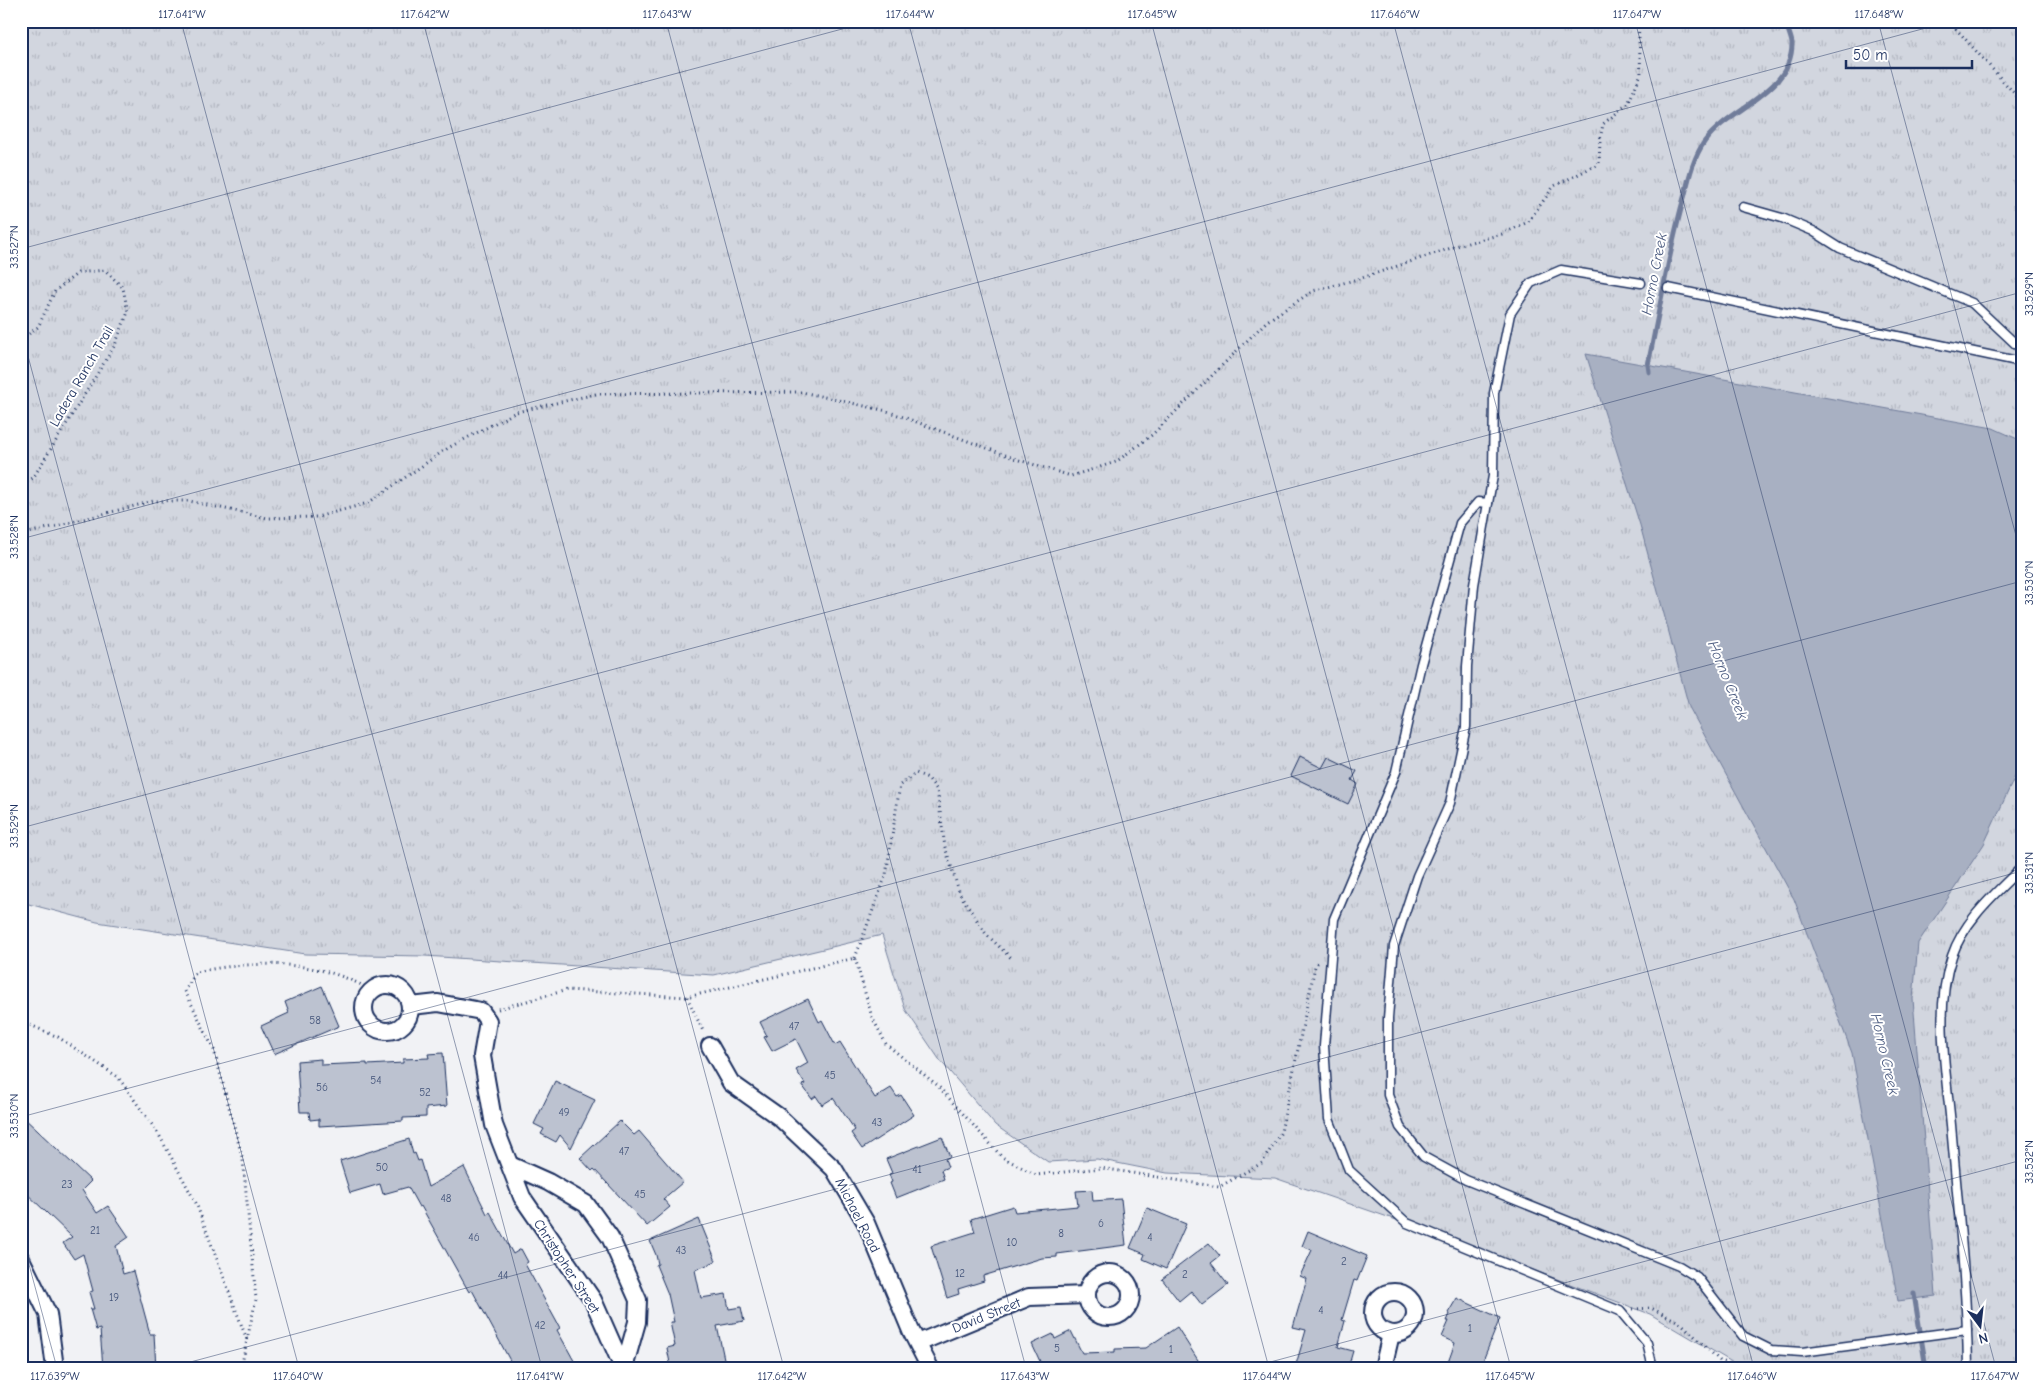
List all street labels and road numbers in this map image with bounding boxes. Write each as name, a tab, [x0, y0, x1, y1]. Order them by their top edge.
street label: Ladera Ranch Trail	[46, 323, 117, 430]
street label: Michael Road	[832, 1175, 884, 1255]
street label: Christopher Street	[530, 1216, 604, 1317]
street label: David Street	[950, 1294, 1024, 1337]

